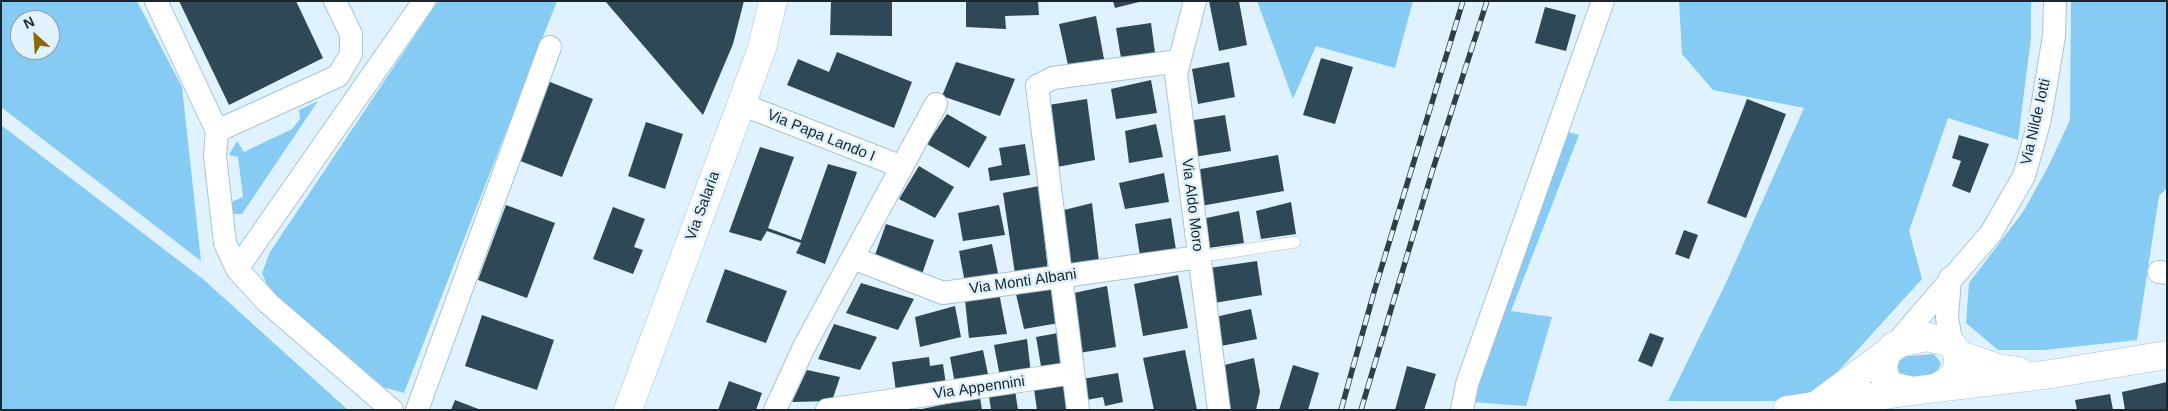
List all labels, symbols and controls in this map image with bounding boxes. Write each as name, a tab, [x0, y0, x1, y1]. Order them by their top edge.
north arrow	[10, 10, 60, 60]
text: N	[21, 13, 37, 32]
street label: Via Nilde Iotti	[2017, 77, 2055, 167]
street label: Via Papa Lando I	[764, 106, 878, 166]
street label: Via Aldo Moro	[1177, 157, 1207, 253]
street label: Via Salaria	[682, 169, 724, 243]
street label: Via Monti Albani	[968, 266, 1078, 298]
street label: Via Appennini	[932, 373, 1026, 403]

